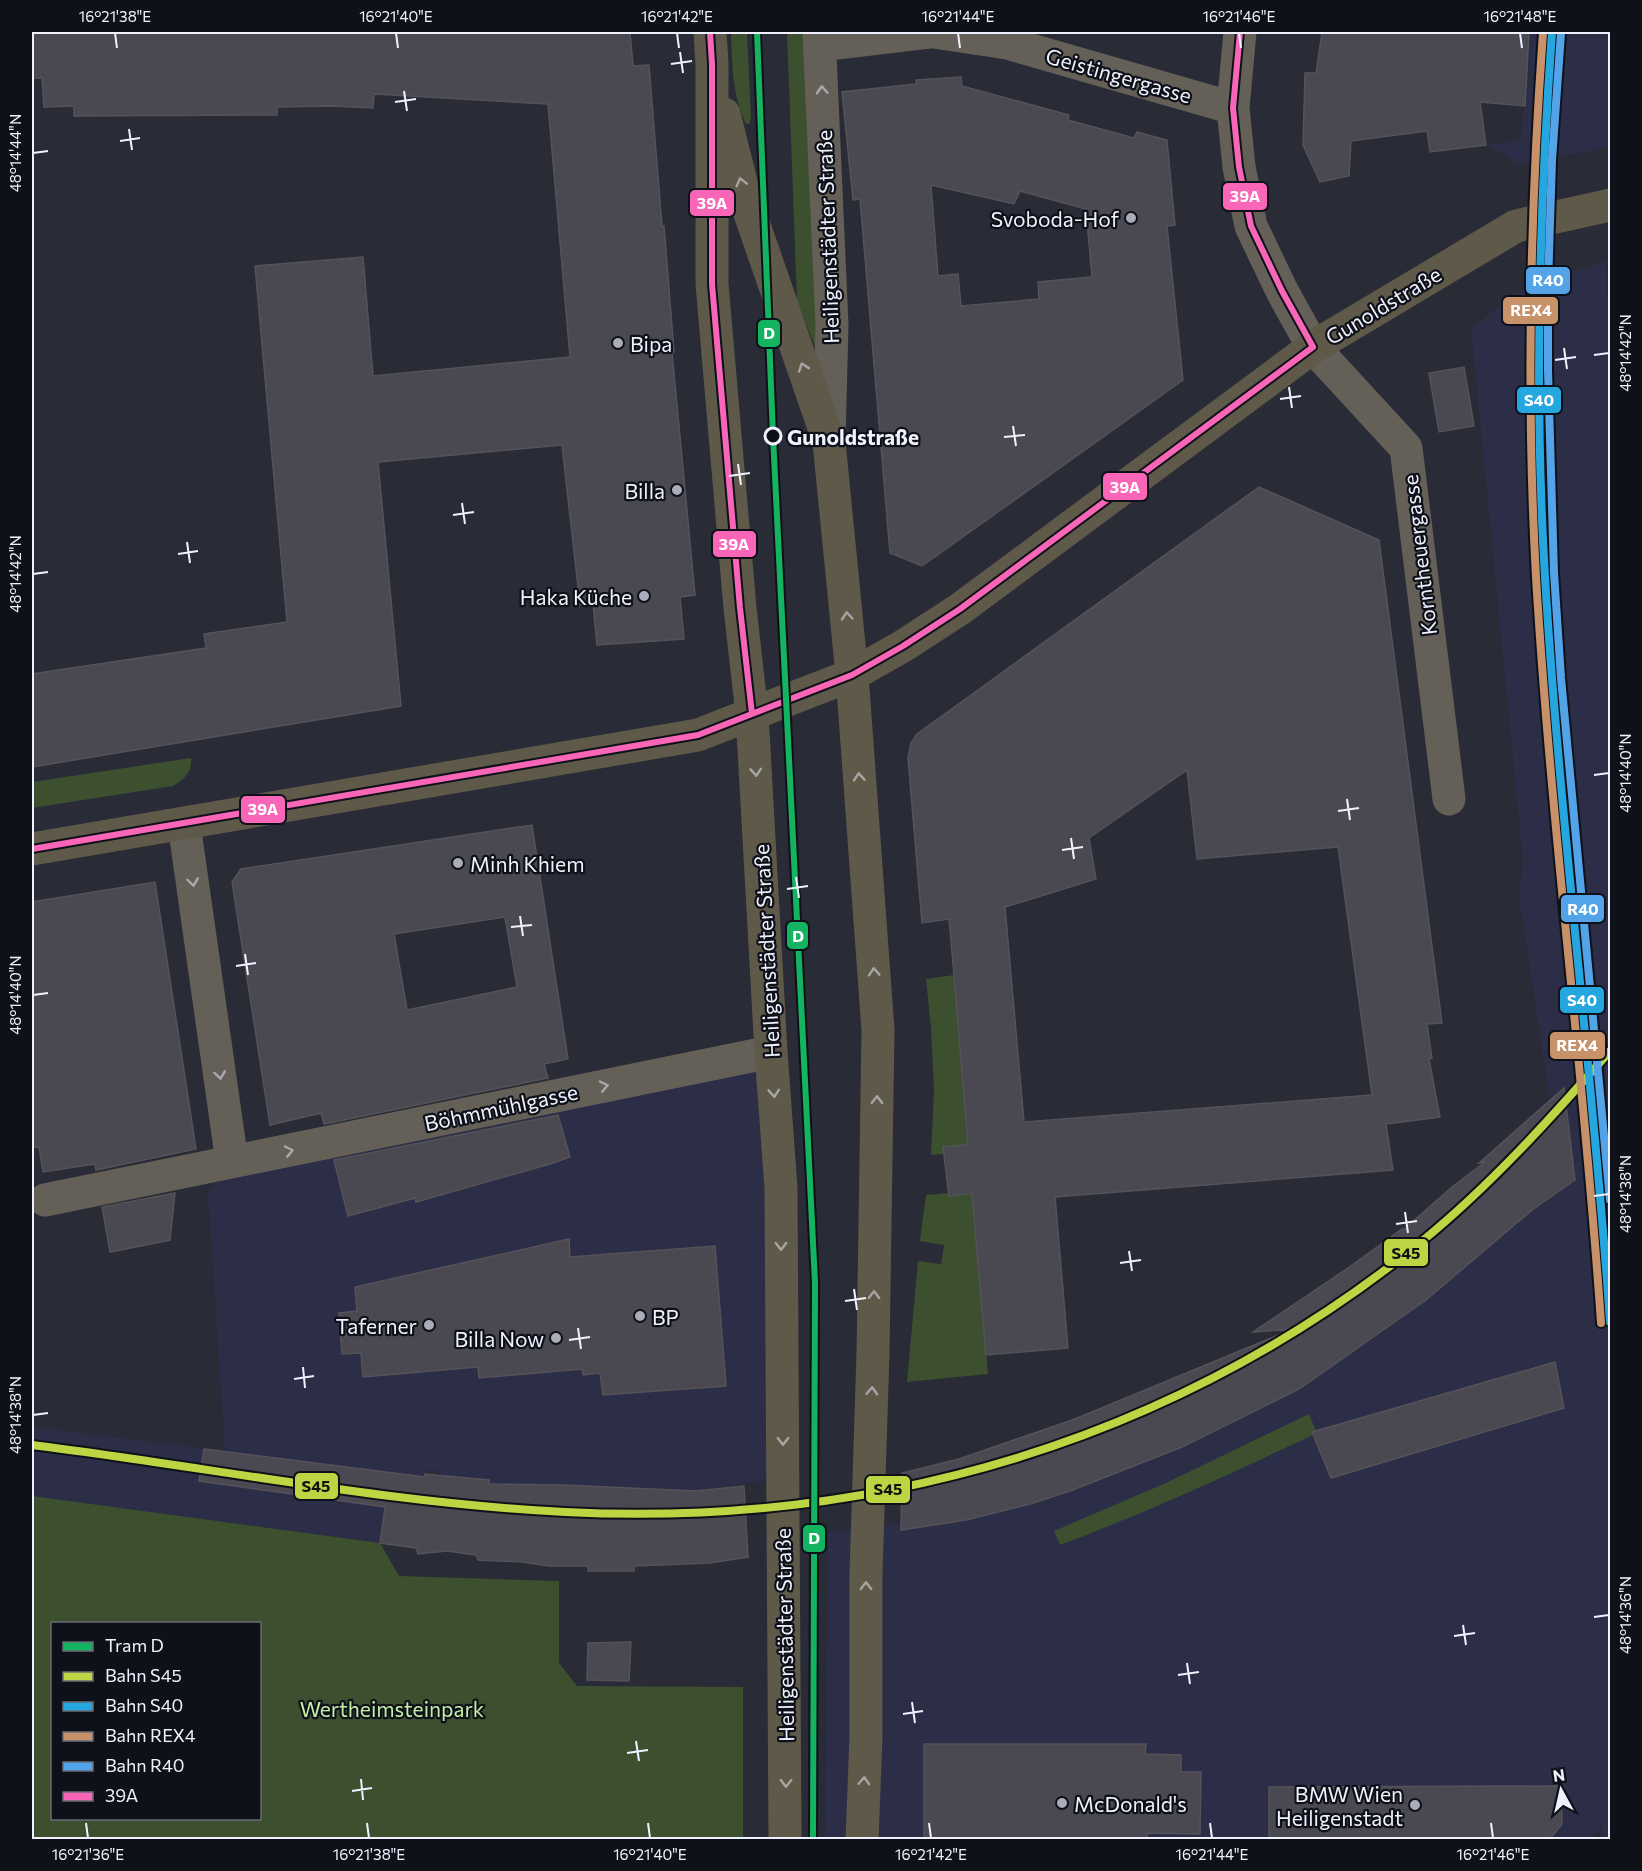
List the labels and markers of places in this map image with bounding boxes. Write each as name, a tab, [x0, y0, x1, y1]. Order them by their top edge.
place label: Svoboda-Hof	[991, 206, 1120, 231]
marker: Svoboda-Hof	[1124, 211, 1138, 225]
place label: Bipa	[630, 331, 672, 356]
marker: Bipa	[611, 336, 625, 350]
place label: Gunoldstraße	[787, 424, 919, 449]
marker: Gunoldstraße	[764, 427, 782, 445]
place label: Billa	[624, 478, 665, 503]
marker: Billa	[670, 483, 684, 497]
place label: Haka Küche	[520, 584, 632, 609]
marker: Haka Küche	[637, 589, 651, 603]
place label: Minh Khiem	[470, 851, 585, 876]
marker: Minh Khiem	[451, 856, 465, 870]
place label: BP	[652, 1304, 679, 1329]
marker: BP	[633, 1309, 647, 1323]
place label: Taferner	[336, 1313, 417, 1338]
marker: Taferner	[422, 1318, 436, 1332]
place label: Billa Now	[455, 1326, 544, 1351]
marker: Billa Now	[549, 1331, 563, 1345]
place label: BMW Wien Heiligenstadt	[1276, 1781, 1403, 1830]
place label: McDonald's	[1074, 1791, 1187, 1816]
marker: McDonald's	[1055, 1796, 1069, 1810]
marker: BMW Wien Heiligenstadt	[1408, 1798, 1422, 1812]

